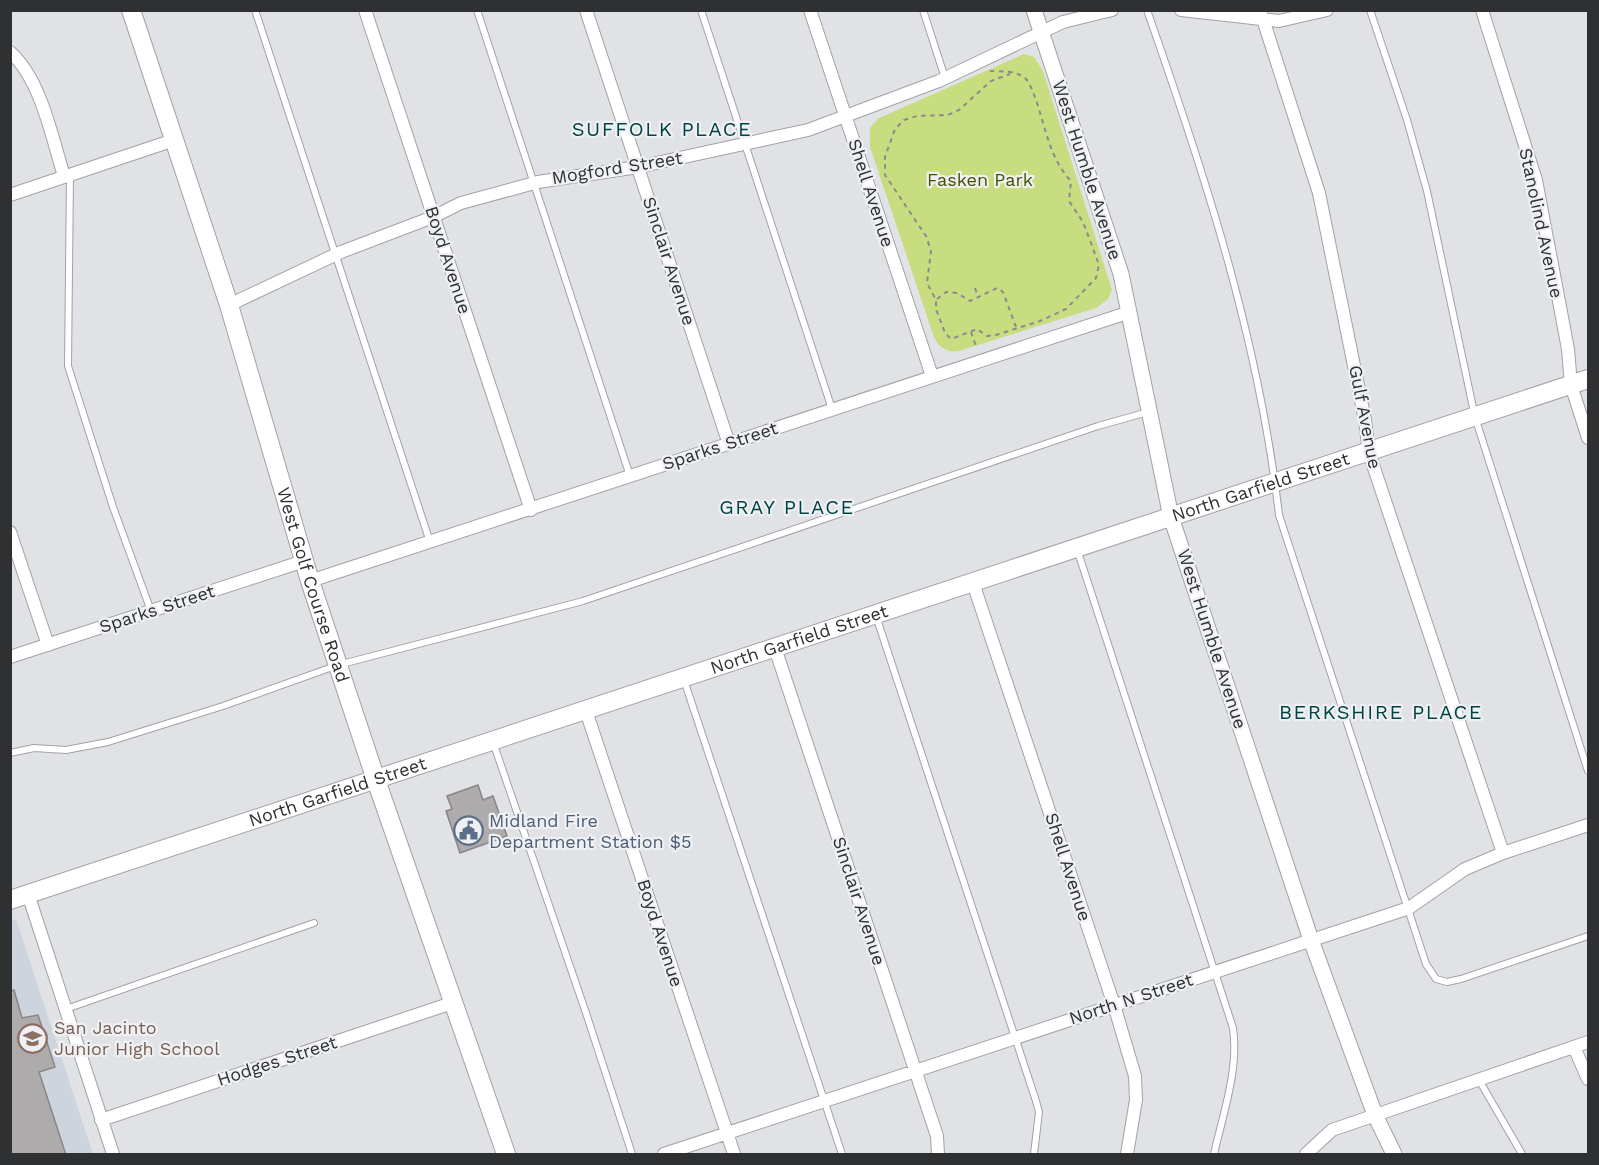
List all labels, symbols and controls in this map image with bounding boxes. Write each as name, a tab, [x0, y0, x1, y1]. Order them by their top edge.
street label: West Humble Avenue	[1048, 77, 1126, 262]
district label: SUFFOLK PLACE	[572, 117, 752, 141]
street label: Shell Avenue	[844, 136, 899, 250]
street label: Stanolind Avenue	[1515, 146, 1568, 300]
street label: Mogford Street	[550, 147, 684, 188]
park label: Fasken Park	[927, 169, 1033, 190]
street label: Sinclair Avenue	[639, 194, 700, 328]
street label: Boyd Avenue	[421, 203, 476, 316]
street label: Gulf Avenue	[1345, 363, 1386, 470]
street label: Sparks Street	[660, 417, 781, 474]
street label: North Garfield Street	[1169, 447, 1352, 526]
street label: West Golf Course Road	[273, 485, 354, 685]
district label: GRAY PLACE	[719, 495, 855, 519]
street label: West Humble Avenue	[1173, 546, 1251, 731]
street label: Sparks Street	[97, 580, 218, 637]
street label: North Garfield Street	[708, 600, 891, 678]
district label: BERKSHIRE PLACE	[1279, 700, 1483, 724]
street label: North Garfield Street	[246, 752, 429, 830]
place label: Midland Fire Department Station $5	[489, 810, 691, 852]
street label: Shell Avenue	[1041, 810, 1096, 924]
public building icon: Midland Fire Department Station $5	[452, 815, 484, 847]
street label: Sinclair Avenue	[829, 834, 890, 968]
street label: Boyd Avenue	[633, 876, 688, 989]
street label: North N Street	[1066, 968, 1196, 1028]
place label: San Jacinto Junior High School	[54, 1017, 220, 1059]
school or university icon: San Jacinto Junior High School	[17, 1022, 49, 1054]
street label: Hodges Street	[214, 1031, 340, 1090]

